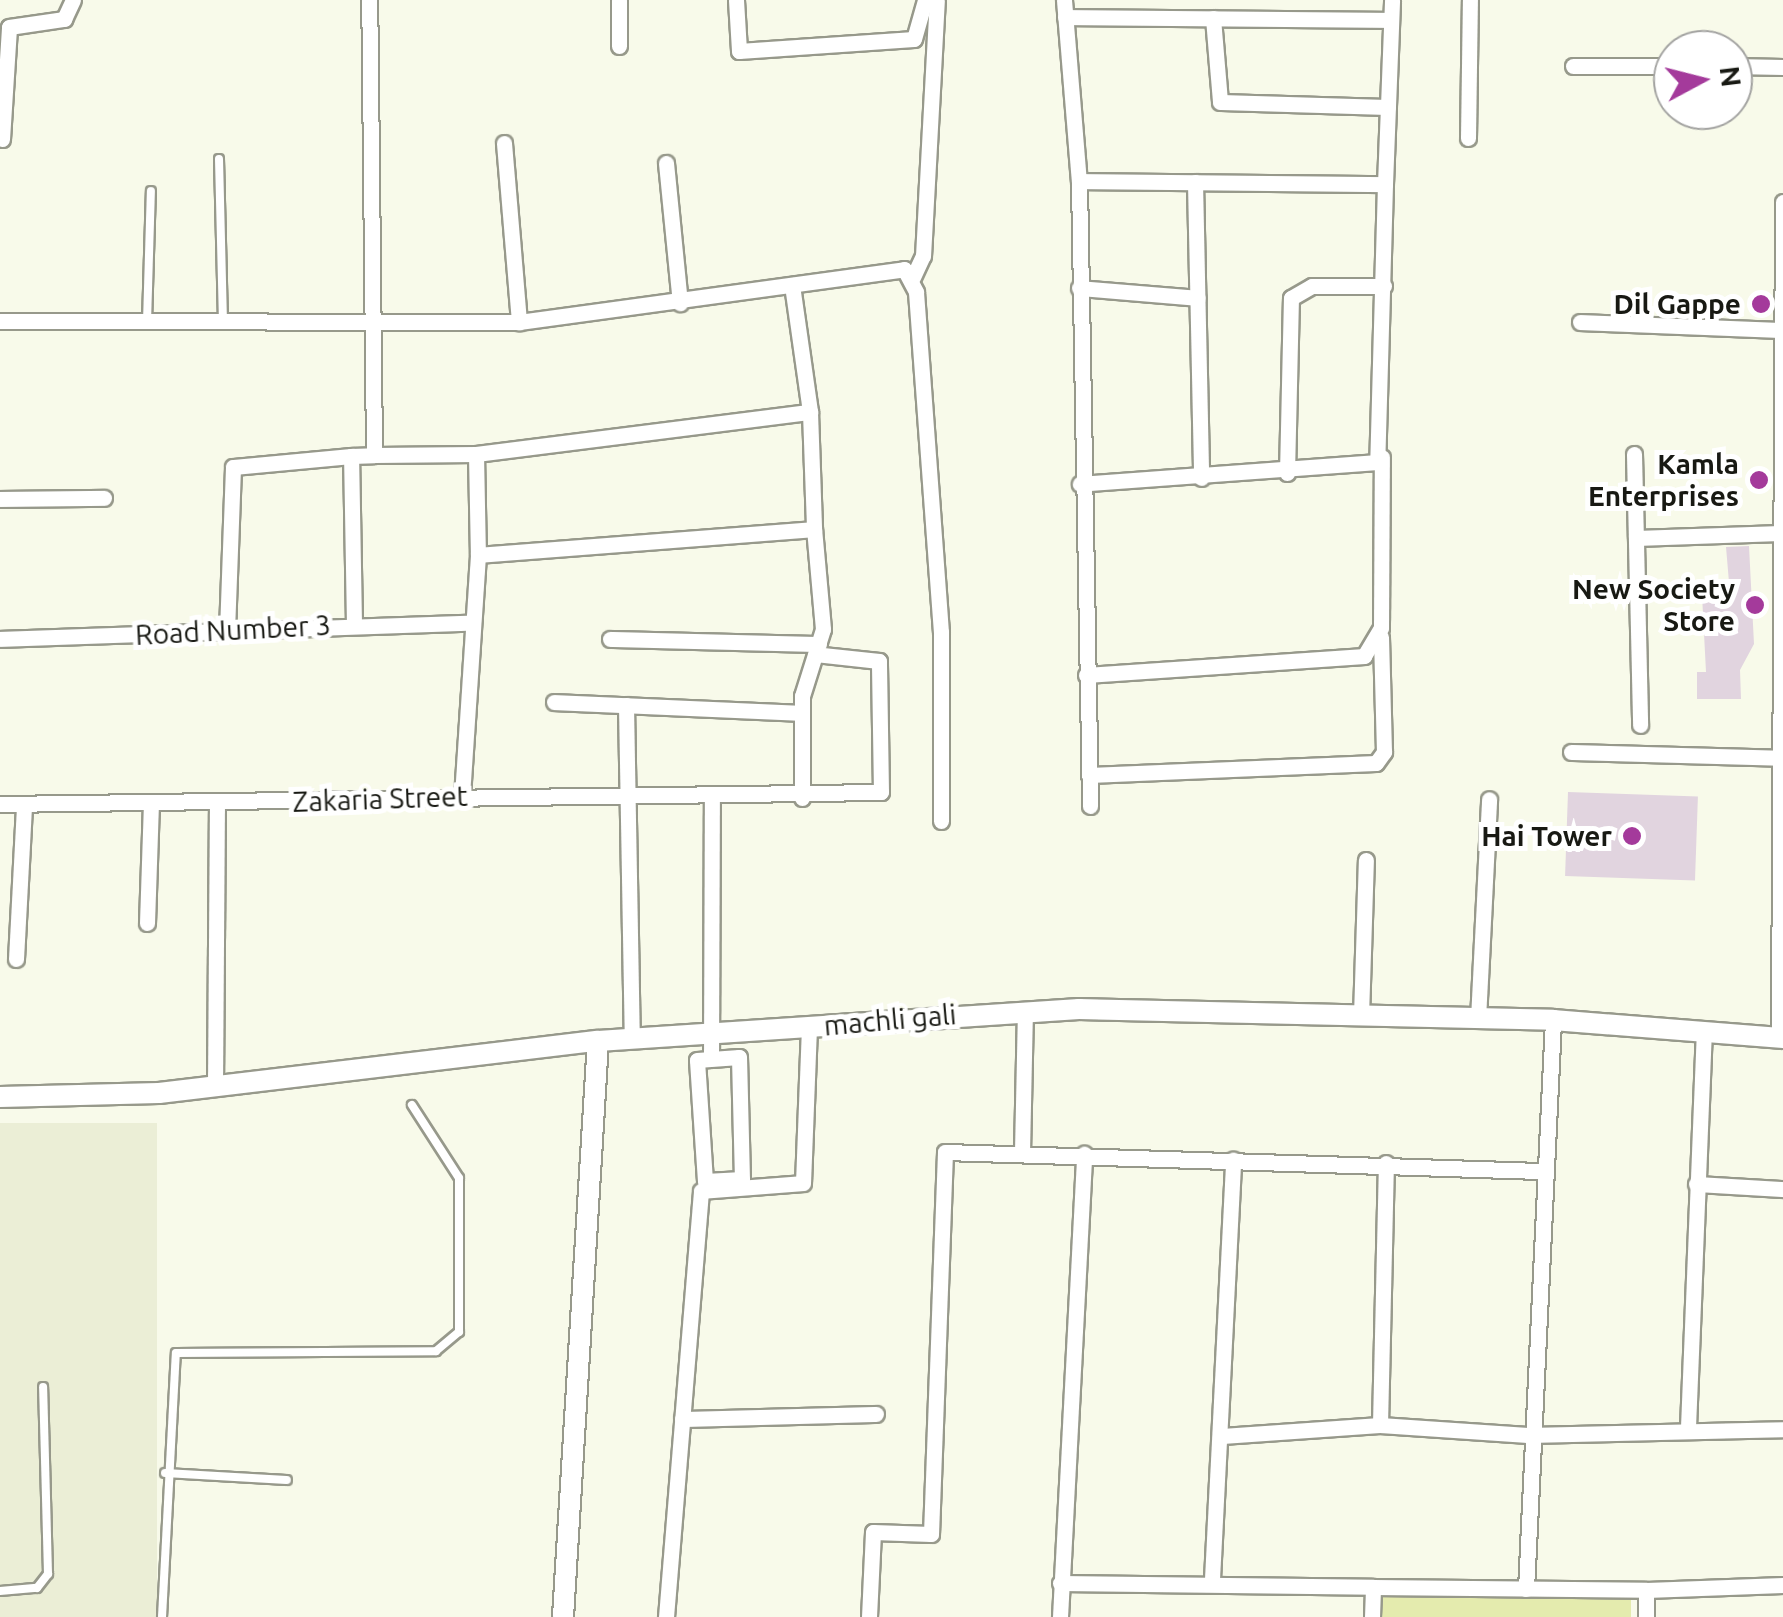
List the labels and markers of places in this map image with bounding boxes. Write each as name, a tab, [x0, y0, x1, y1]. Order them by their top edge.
place label: Dil Gappe	[1613, 287, 1741, 321]
marker: Dil Gappe	[1750, 293, 1772, 315]
place label: Kamla Enterprises	[1588, 447, 1739, 513]
marker: Kamla Enterprises	[1748, 469, 1770, 491]
place label: New Society Store	[1572, 572, 1735, 638]
marker: New Society Store	[1744, 594, 1766, 616]
place label: Hai Tower	[1481, 819, 1612, 853]
marker: Hai Tower	[1621, 825, 1643, 847]

